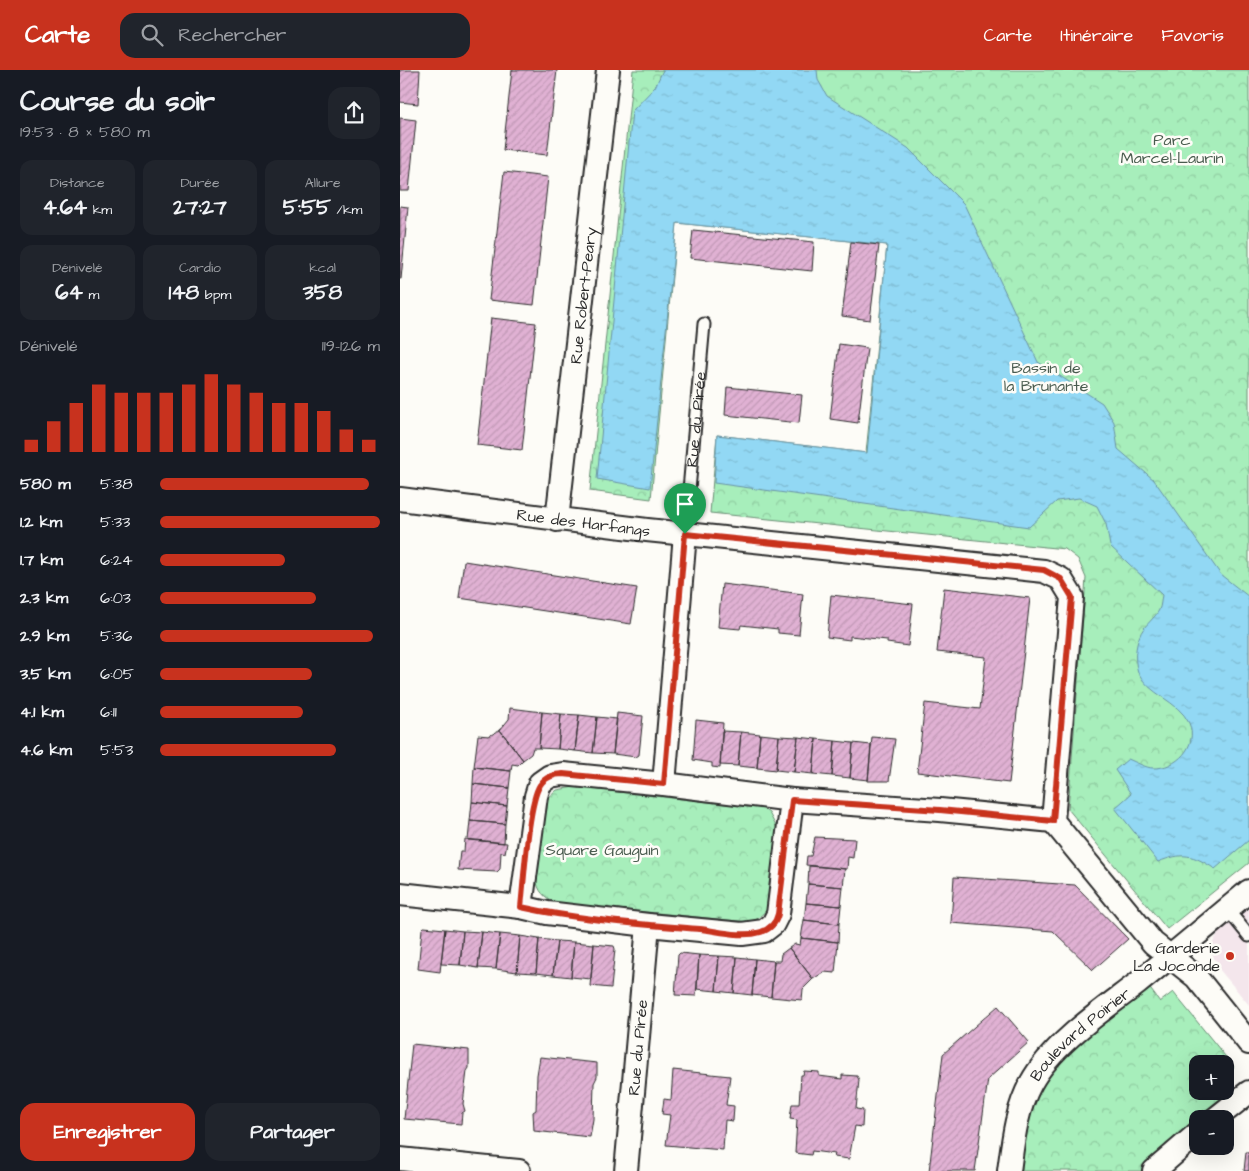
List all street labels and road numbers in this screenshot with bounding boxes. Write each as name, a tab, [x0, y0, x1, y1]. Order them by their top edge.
street label: Rue Robert-Peary	[565, 226, 603, 365]
street label: Rue du Pirée	[681, 370, 712, 468]
street label: Rue des Harfangs	[515, 504, 652, 542]
street label: Boulevard Poirier	[1025, 983, 1135, 1085]
street label: Rue du Pirée	[623, 998, 653, 1096]

